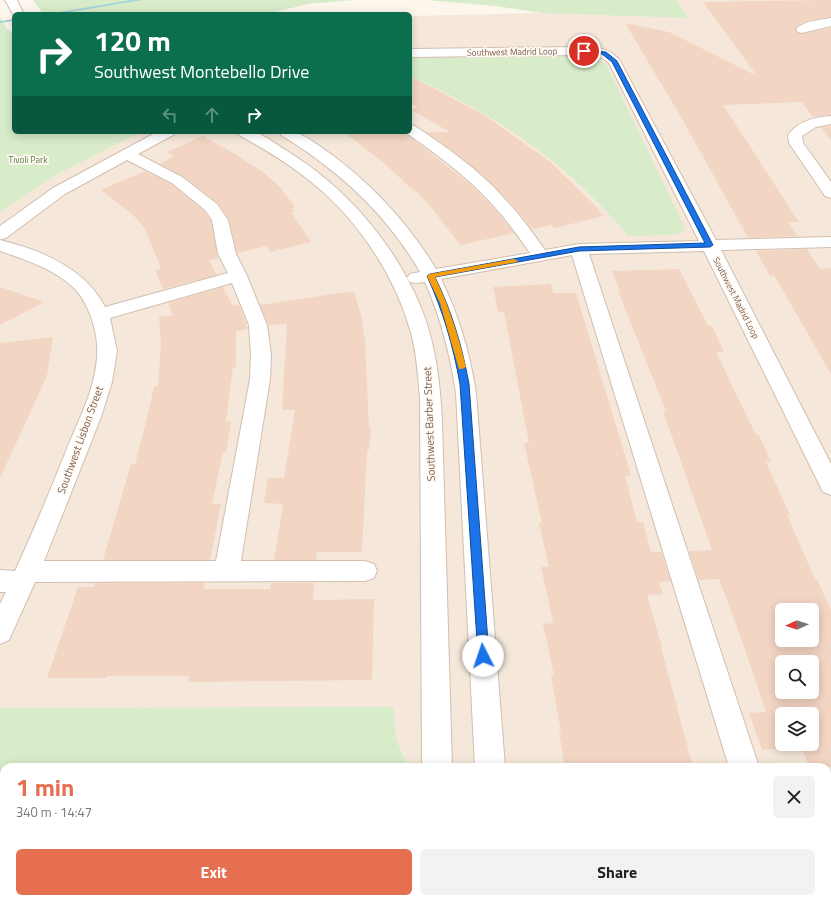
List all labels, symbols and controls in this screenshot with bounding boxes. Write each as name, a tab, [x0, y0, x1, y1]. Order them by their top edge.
text: 120 m	[94, 19, 171, 62]
icon: right	[28, 28, 80, 80]
pin	[567, 34, 601, 68]
icon: arrive	[573, 40, 595, 62]
street label: Southwest Madrid Loop	[467, 44, 557, 59]
text: Southwest Montebello Drive	[94, 58, 309, 85]
icon: left	[159, 104, 181, 126]
icon: ahead	[201, 104, 223, 126]
icon: right	[243, 104, 265, 126]
park label: Tivoli Park	[9, 153, 48, 166]
street label: Southwest Madrid Loop	[710, 255, 763, 341]
street label: Southwest Barber Street	[419, 366, 439, 482]
street label: Southwest Lisbon Street	[53, 384, 107, 496]
north arrow	[775, 603, 819, 647]
map controls	[775, 603, 819, 751]
position arrow	[462, 635, 504, 677]
button: search	[775, 655, 819, 699]
button: layers	[775, 707, 819, 751]
text: 1 min	[16, 769, 74, 805]
button: close	[773, 776, 815, 818]
text: 340 m · 14:47	[16, 802, 92, 822]
button: Exit	[16, 849, 412, 895]
button: Share	[420, 849, 815, 895]

